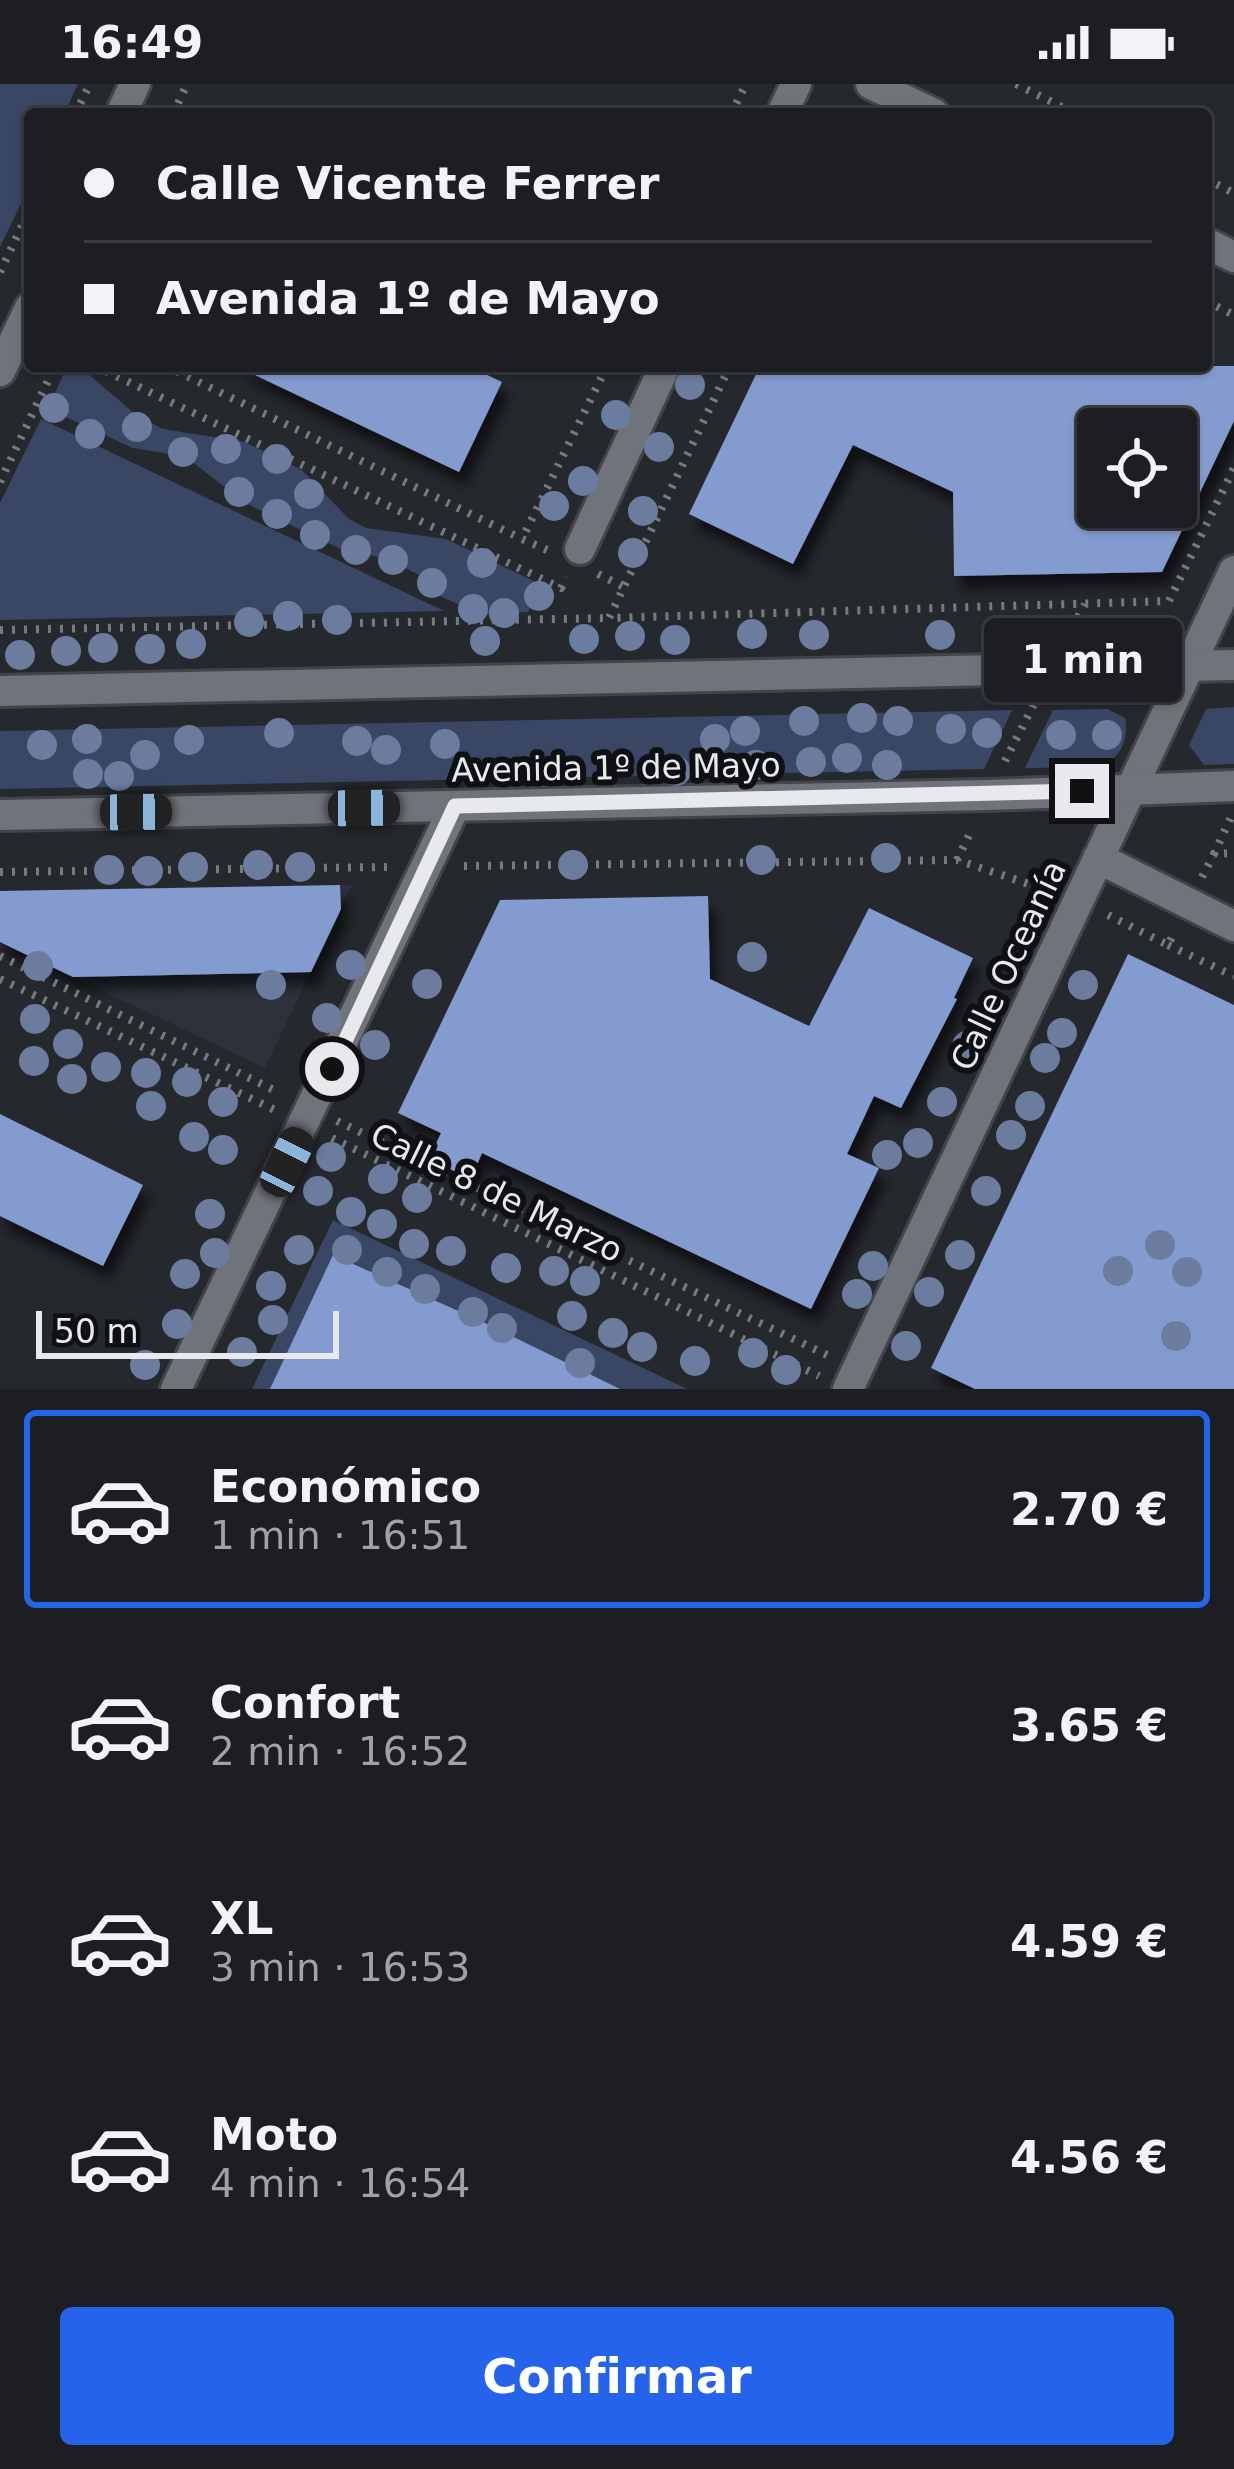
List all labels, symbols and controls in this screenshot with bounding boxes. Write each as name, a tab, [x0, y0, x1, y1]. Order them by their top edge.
text: 16:49	[60, 16, 203, 69]
text: Calle Vicente Ferrer	[156, 157, 659, 210]
text: Avenida 1º de Mayo	[156, 272, 660, 325]
map controls	[1077, 408, 1197, 528]
button: locate	[1077, 408, 1197, 528]
callout: 1 min	[983, 617, 1181, 701]
text: 1 min	[1022, 637, 1144, 682]
street label: Avenida 1º de Mayo	[451, 745, 781, 790]
route end	[1055, 764, 1109, 818]
car	[328, 789, 400, 827]
car	[100, 793, 172, 831]
street label: Calle Oceanía	[943, 854, 1074, 1076]
route start	[305, 1042, 359, 1096]
street label: Calle 8 de Marzo	[364, 1115, 629, 1270]
car	[255, 1122, 319, 1202]
scale bar	[36, 1305, 339, 1358]
text: 50 m	[54, 1312, 139, 1351]
icon: car	[66, 1455, 174, 1563]
text: Económico	[210, 1460, 481, 1513]
text: 2.70 €	[1010, 1483, 1168, 1536]
text: 1 min · 16:51	[210, 1513, 470, 1558]
icon: car	[66, 1671, 174, 1779]
text: Confort	[210, 1676, 400, 1729]
text: 3.65 €	[1010, 1699, 1168, 1752]
text: 2 min · 16:52	[210, 1729, 470, 1774]
icon: car	[66, 1887, 174, 1995]
text: XL	[210, 1892, 273, 1945]
text: 4.59 €	[1010, 1915, 1168, 1968]
text: 3 min · 16:53	[210, 1945, 470, 1990]
icon: car	[66, 2103, 174, 2211]
text: Moto	[210, 2108, 338, 2161]
text: 4.56 €	[1010, 2131, 1168, 2184]
text: 4 min · 16:54	[210, 2161, 470, 2206]
button: Confirmar	[60, 2307, 1174, 2445]

